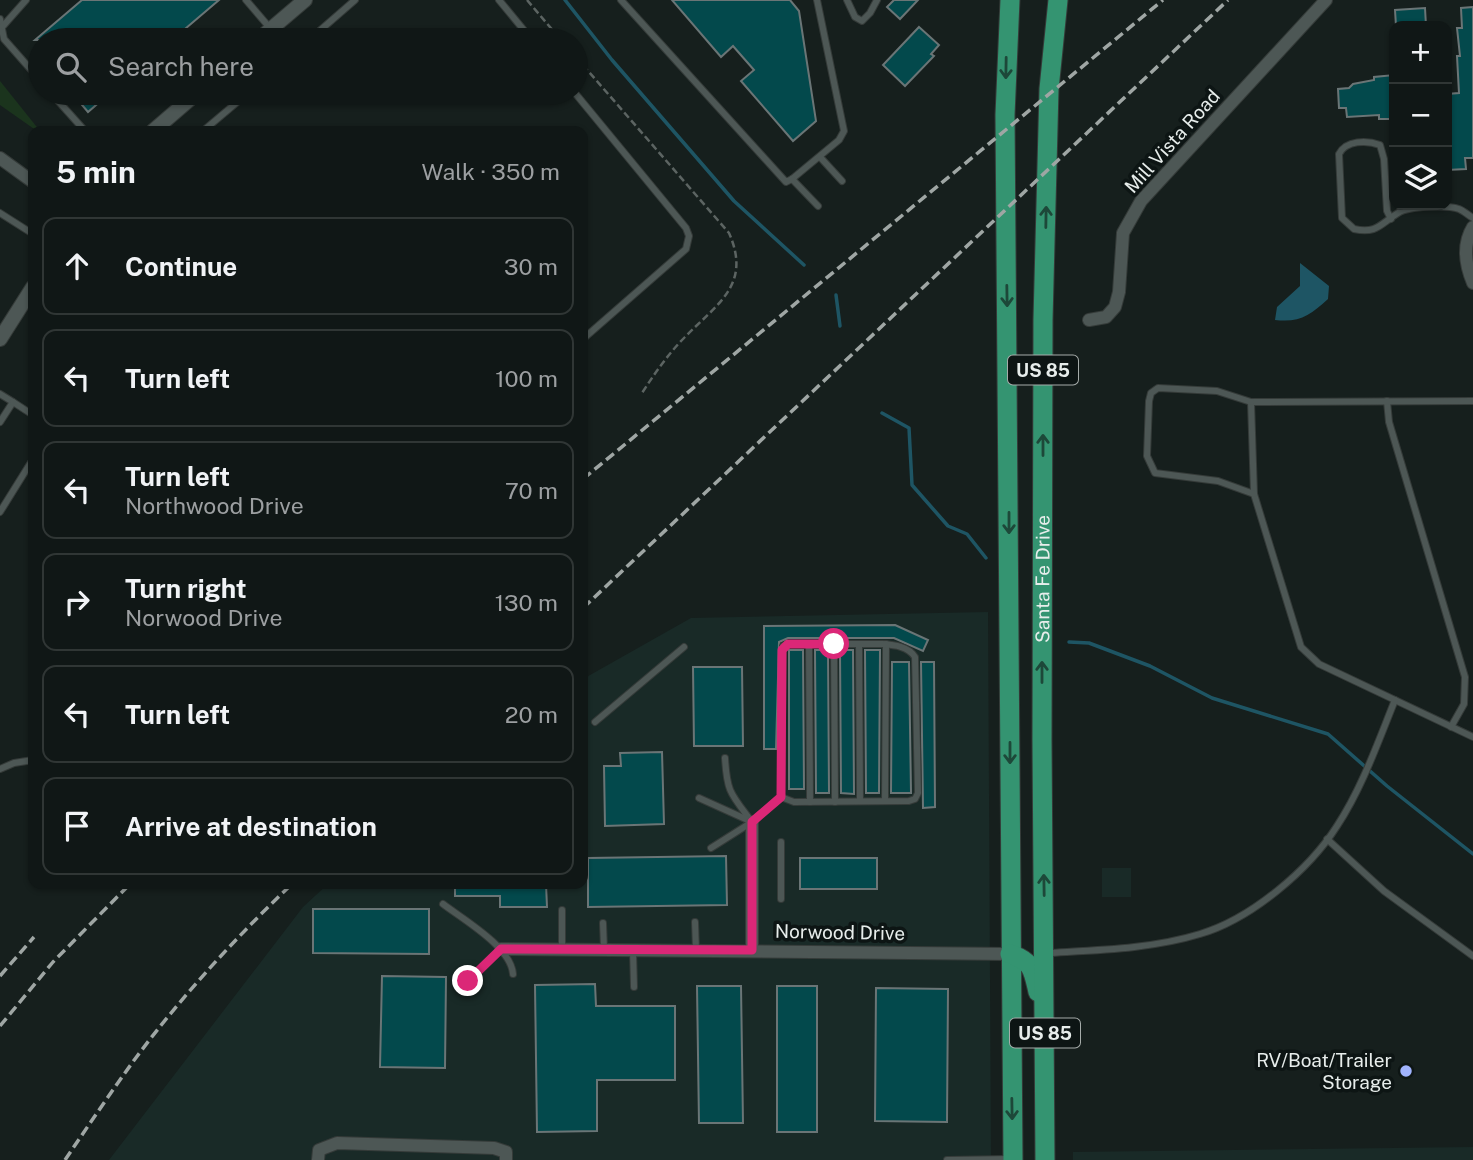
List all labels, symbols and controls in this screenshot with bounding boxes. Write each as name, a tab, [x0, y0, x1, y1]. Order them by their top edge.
map controls	[1389, 21, 1452, 210]
button: +	[1389, 21, 1452, 84]
search box	[28, 28, 588, 105]
icon: search	[52, 48, 90, 86]
text: Search here	[108, 51, 254, 82]
one-way arrow	[999, 56, 1013, 79]
button: −	[1389, 84, 1452, 147]
street label: Mill Vista Road	[1120, 85, 1224, 197]
button: layers	[1389, 147, 1452, 210]
text: 5 min	[56, 154, 136, 190]
text: Walk · 350 m	[421, 158, 560, 185]
one-way arrow	[1039, 206, 1053, 229]
icon: ahead	[58, 247, 96, 285]
text: Continue	[125, 251, 237, 282]
text: 30 m	[504, 253, 558, 280]
one-way arrow	[1000, 284, 1014, 307]
road number: US 85	[1008, 356, 1078, 384]
icon: left	[58, 359, 96, 397]
text: Turn left	[125, 363, 230, 394]
text: 100 m	[495, 365, 558, 392]
one-way arrow	[1036, 433, 1050, 456]
text: Turn left	[125, 461, 230, 492]
icon: left	[58, 471, 96, 509]
text: 70 m	[505, 477, 558, 504]
text: Northwood Drive	[125, 492, 304, 519]
one-way arrow	[1002, 511, 1016, 534]
street label: Santa Fe Drive	[1031, 515, 1054, 643]
text: Turn right	[125, 573, 247, 604]
icon: right	[58, 583, 96, 621]
text: 130 m	[495, 589, 558, 616]
text: Norwood Drive	[125, 604, 283, 631]
route start	[818, 628, 849, 659]
one-way arrow	[1035, 661, 1049, 684]
icon: left	[58, 695, 96, 733]
text: Turn left	[125, 699, 230, 730]
text: 20 m	[505, 701, 558, 728]
one-way arrow	[1003, 741, 1017, 764]
icon: arrive	[58, 807, 96, 845]
text: Arrive at destination	[125, 811, 377, 842]
one-way arrow	[1037, 874, 1051, 897]
street label: Norwood Drive	[775, 920, 905, 944]
route end	[452, 965, 483, 996]
road number: US 85	[1010, 1018, 1080, 1048]
place label: RV/Boat/Trailer Storage	[1256, 1049, 1392, 1093]
marker: RV/Boat/Trailer Storage	[1398, 1063, 1414, 1079]
one-way arrow	[1005, 1097, 1019, 1120]

